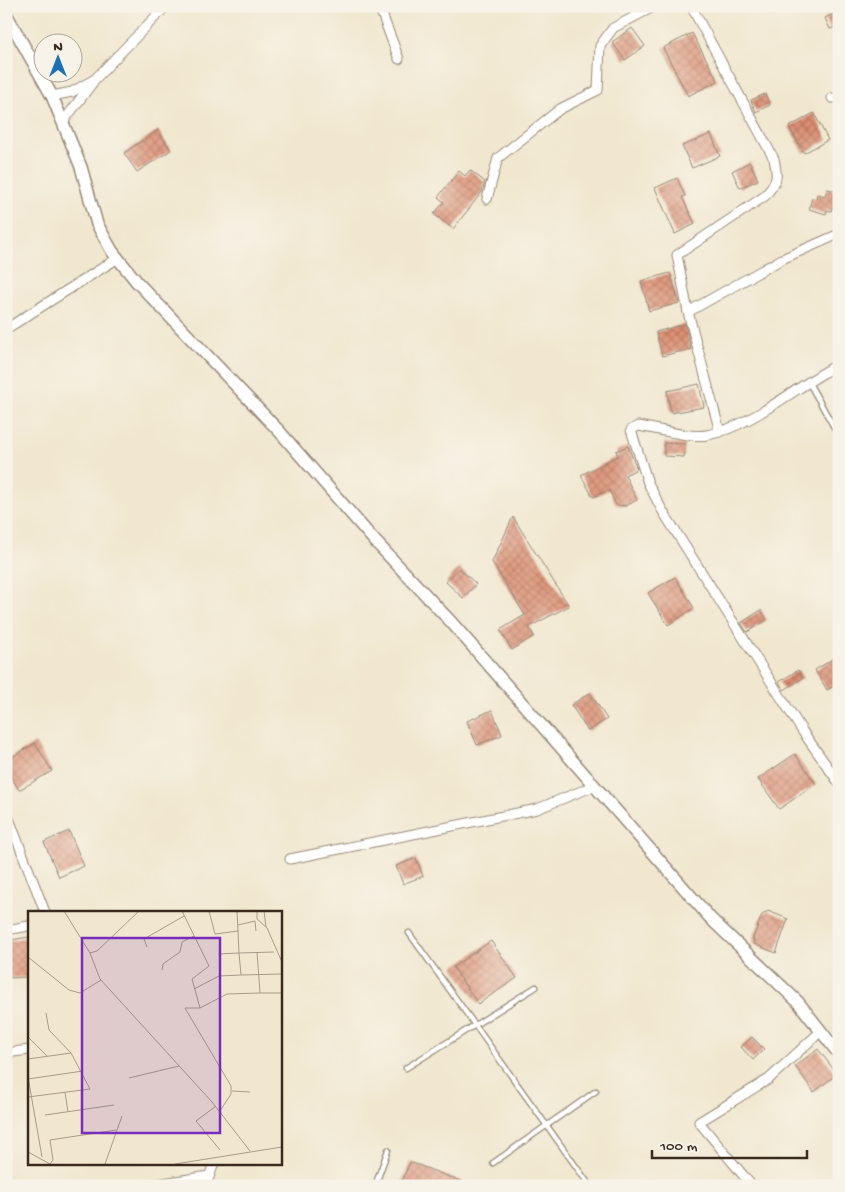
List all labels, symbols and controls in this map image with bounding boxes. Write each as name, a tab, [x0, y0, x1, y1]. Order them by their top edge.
north arrow	[32, 32, 82, 82]
text: N	[53, 39, 63, 56]
inset map	[28, 911, 281, 1164]
scale bar	[652, 1127, 808, 1159]
text: 100 m	[659, 1138, 698, 1156]

